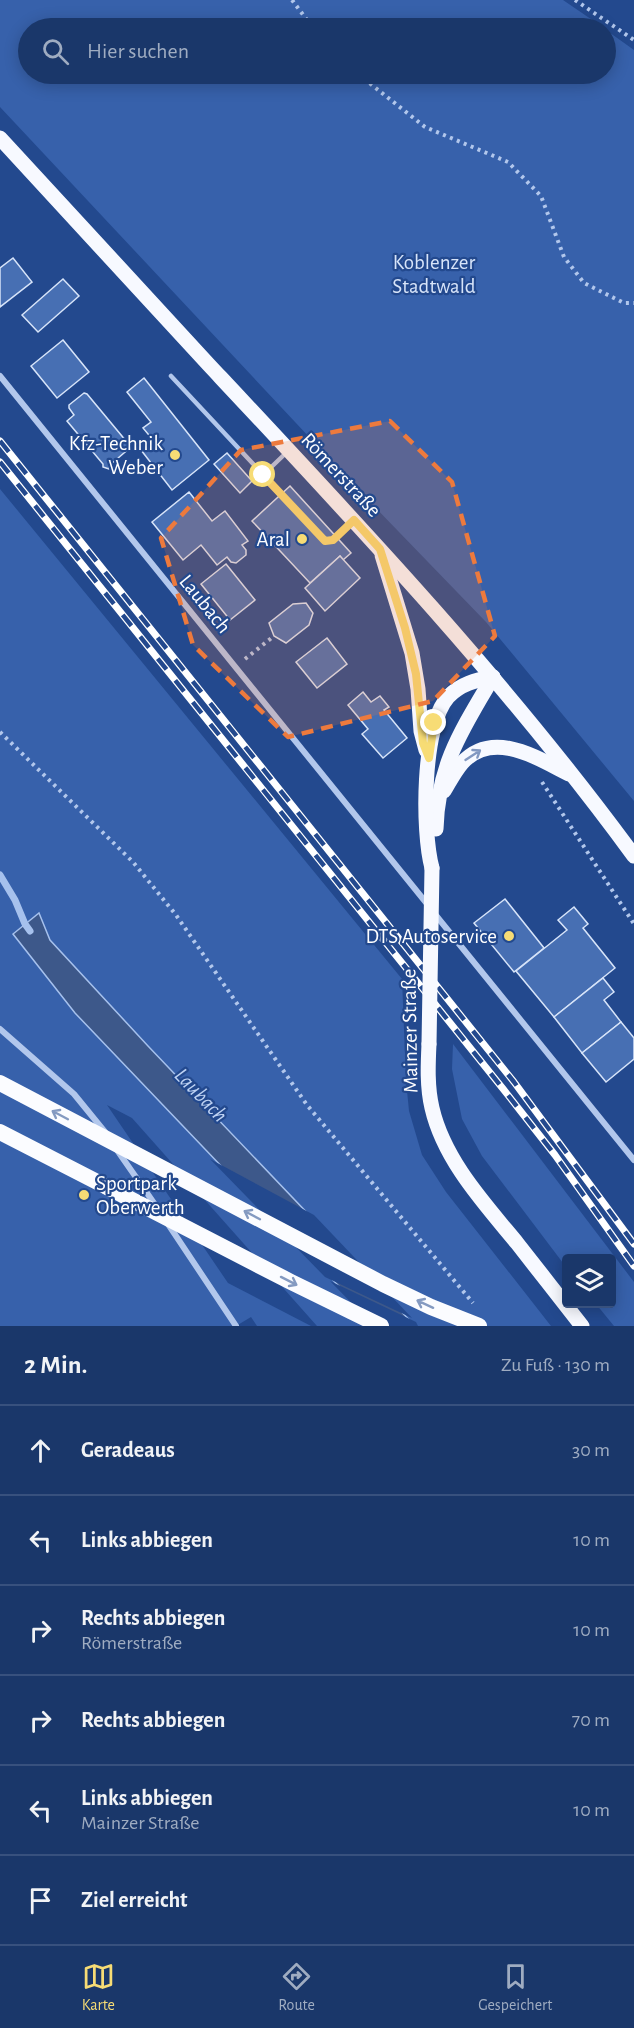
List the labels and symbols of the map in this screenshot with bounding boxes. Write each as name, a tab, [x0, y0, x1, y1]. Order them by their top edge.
park label: Koblenzer Stadtwald	[392, 252, 476, 297]
street label: Römerstraße	[297, 429, 385, 521]
place label: Kfz-Technik Weber	[69, 433, 163, 478]
marker: Kfz-Technik Weber	[168, 448, 182, 462]
route start	[249, 461, 275, 487]
place label: Aral	[257, 529, 290, 550]
marker: Aral	[295, 532, 309, 546]
street label: Laubach	[175, 571, 235, 637]
route end	[420, 709, 446, 735]
one-way arrow	[464, 749, 481, 761]
place label: DTS Autoservice	[366, 926, 497, 947]
marker: DTS Autoservice	[502, 929, 516, 943]
street label: Mainzer Straße	[398, 969, 422, 1093]
water label: Laubach	[170, 1064, 232, 1126]
one-way arrow	[52, 1109, 69, 1121]
place label: Sportpark Oberwerth	[96, 1173, 185, 1218]
marker: Sportpark Oberwerth	[77, 1188, 91, 1202]
one-way arrow	[243, 1209, 261, 1220]
one-way arrow	[280, 1276, 298, 1288]
one-way arrow	[417, 1297, 435, 1309]

